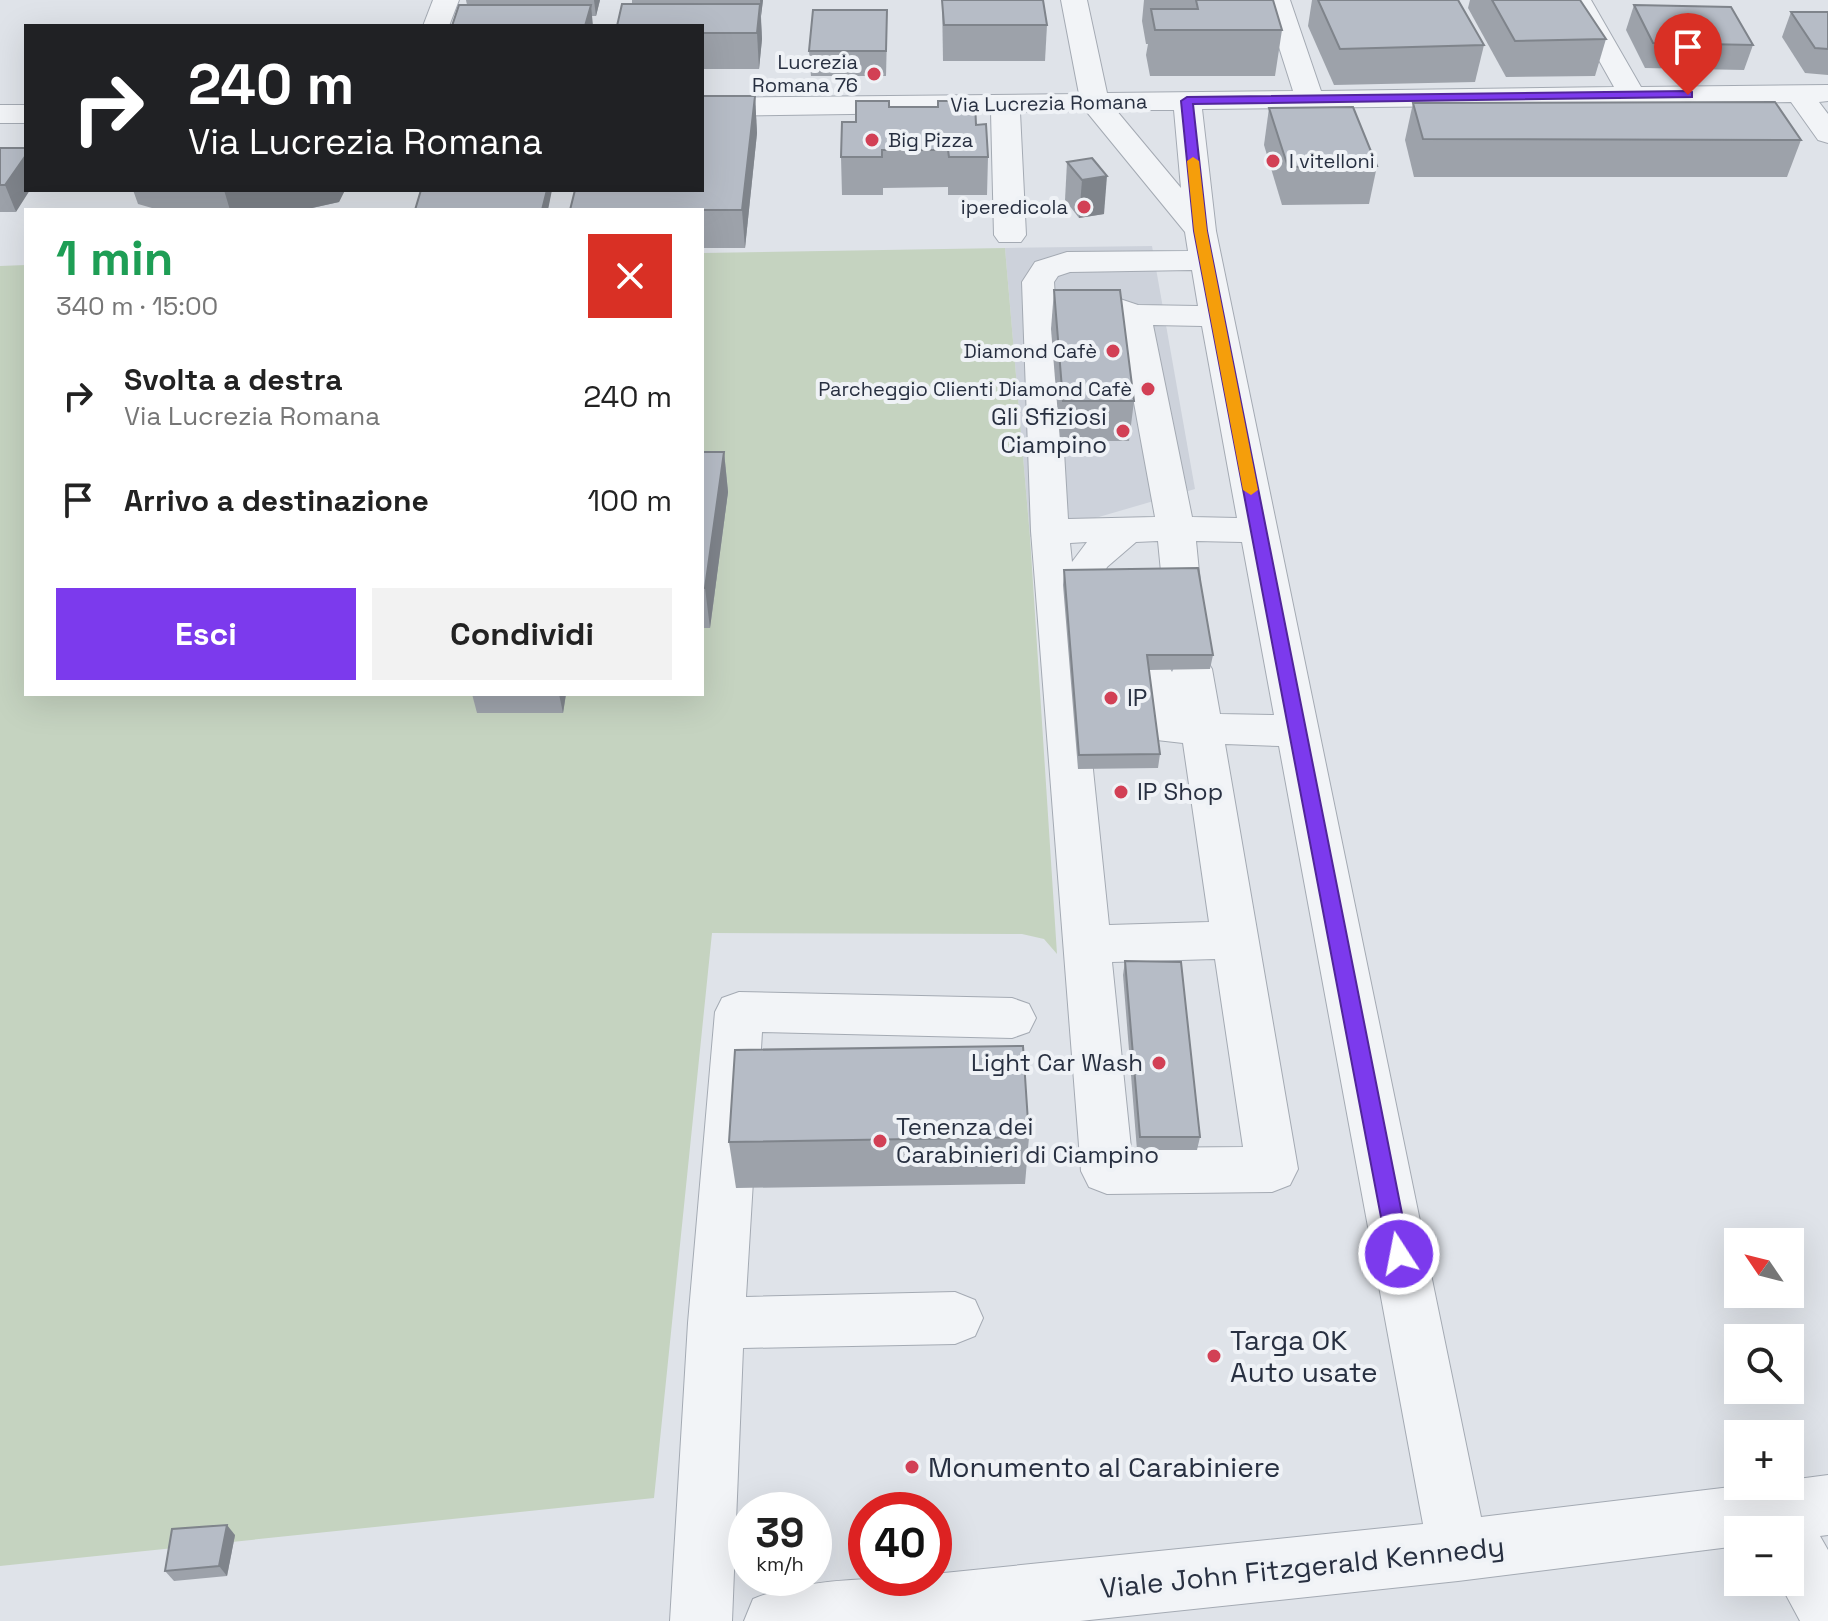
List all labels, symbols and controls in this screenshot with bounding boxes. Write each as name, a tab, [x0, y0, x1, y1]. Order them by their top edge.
pin	[1654, 13, 1722, 95]
icon: arrive	[1666, 25, 1710, 69]
text: 240 m	[188, 49, 354, 120]
place label: Lucrezia Romana 76	[752, 49, 858, 98]
icon: right	[56, 56, 160, 160]
marker: Lucrezia Romana 76	[865, 65, 883, 83]
street label: Via Lucrezia Romana	[950, 88, 1148, 118]
text: Via Lucrezia Romana	[188, 119, 543, 165]
place label: Big Pizza	[888, 127, 973, 153]
marker: Big Pizza	[863, 131, 881, 149]
place label: I vitelloni	[1289, 148, 1375, 174]
marker: I vitelloni	[1264, 152, 1282, 170]
place label: iperedicola	[961, 194, 1068, 220]
marker: iperedicola	[1075, 198, 1093, 216]
text: 1 min	[56, 228, 173, 289]
button: close	[588, 234, 672, 318]
text: 340 m · 15:00	[56, 289, 218, 323]
place label: Diamond Cafè	[964, 338, 1097, 364]
marker: Diamond Cafè	[1104, 342, 1122, 360]
text: Svolta a destra	[124, 360, 343, 399]
icon: right	[56, 374, 100, 418]
place label: Parcheggio Clienti Diamond Cafè	[818, 376, 1132, 402]
text: 240 m	[583, 377, 672, 416]
marker: Parcheggio Clienti Diamond Cafè	[1139, 380, 1157, 398]
text: Via Lucrezia Romana	[124, 399, 380, 433]
place label: Gli Sfiziosi Ciampino	[991, 401, 1107, 460]
marker: Gli Sfiziosi Ciampino	[1114, 422, 1132, 440]
icon: arrive	[56, 478, 100, 522]
text: Arrivo a destinazione	[124, 481, 429, 520]
text: 100 m	[587, 481, 672, 520]
button: Esci	[56, 588, 356, 680]
button: Condividi	[372, 588, 672, 680]
place label: IP	[1127, 682, 1147, 713]
marker: IP	[1102, 689, 1120, 707]
place label: IP Shop	[1137, 776, 1223, 807]
marker: IP Shop	[1112, 783, 1130, 801]
place label: Light Car Wash	[971, 1047, 1143, 1078]
marker: Light Car Wash	[1150, 1054, 1168, 1072]
place label: Tenenza dei Carabinieri di Ciampino	[896, 1111, 1159, 1170]
marker: Tenenza dei Carabinieri di Ciampino	[871, 1132, 889, 1150]
position arrow	[1357, 1212, 1441, 1296]
north arrow	[1724, 1228, 1804, 1308]
map controls	[1724, 1228, 1804, 1596]
place label: Targa OK Auto usate	[1230, 1322, 1378, 1390]
button: search	[1724, 1324, 1804, 1404]
marker: Targa OK Auto usate	[1205, 1347, 1223, 1365]
button: +	[1724, 1420, 1804, 1500]
place label: Monumento al Carabiniere	[928, 1449, 1280, 1485]
marker: Monumento al Carabiniere	[903, 1458, 921, 1476]
speed limit sign: 40	[848, 1492, 952, 1596]
text: 39	[755, 1508, 805, 1559]
button: −	[1724, 1516, 1804, 1596]
street label: Viale John Fitzgerald Kennedy	[1098, 1528, 1506, 1606]
text: km/h	[756, 1551, 804, 1577]

